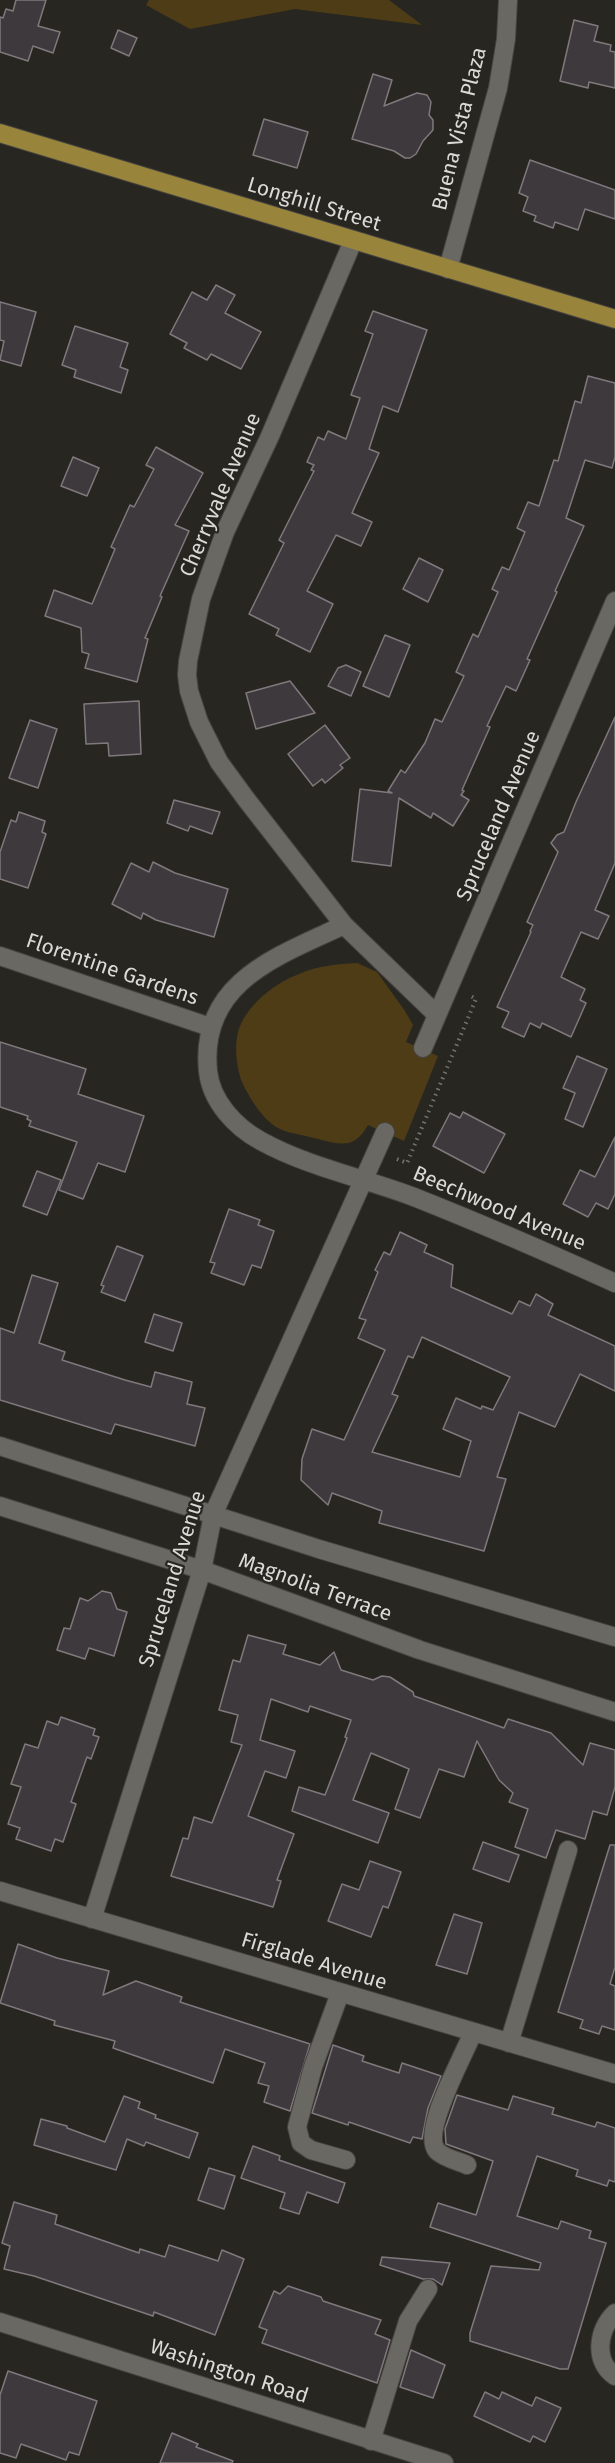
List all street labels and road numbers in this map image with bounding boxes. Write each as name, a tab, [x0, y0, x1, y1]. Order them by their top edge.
street label: Buena Vista Plaza	[428, 45, 492, 213]
street label: Longhill Street	[244, 173, 384, 237]
street label: Cherryvale Avenue	[175, 409, 267, 581]
street label: Spruceland Avenue	[452, 727, 546, 905]
street label: Florentine Gardens	[22, 929, 202, 1011]
street label: Beechwood Avenue	[409, 1161, 589, 1257]
street label: Spruceland Avenue	[134, 1488, 212, 1670]
street label: Magnolia Terrace	[235, 1549, 395, 1627]
street label: Firglade Avenue	[238, 1928, 390, 1996]
street label: Washington Road	[147, 2335, 311, 2409]

